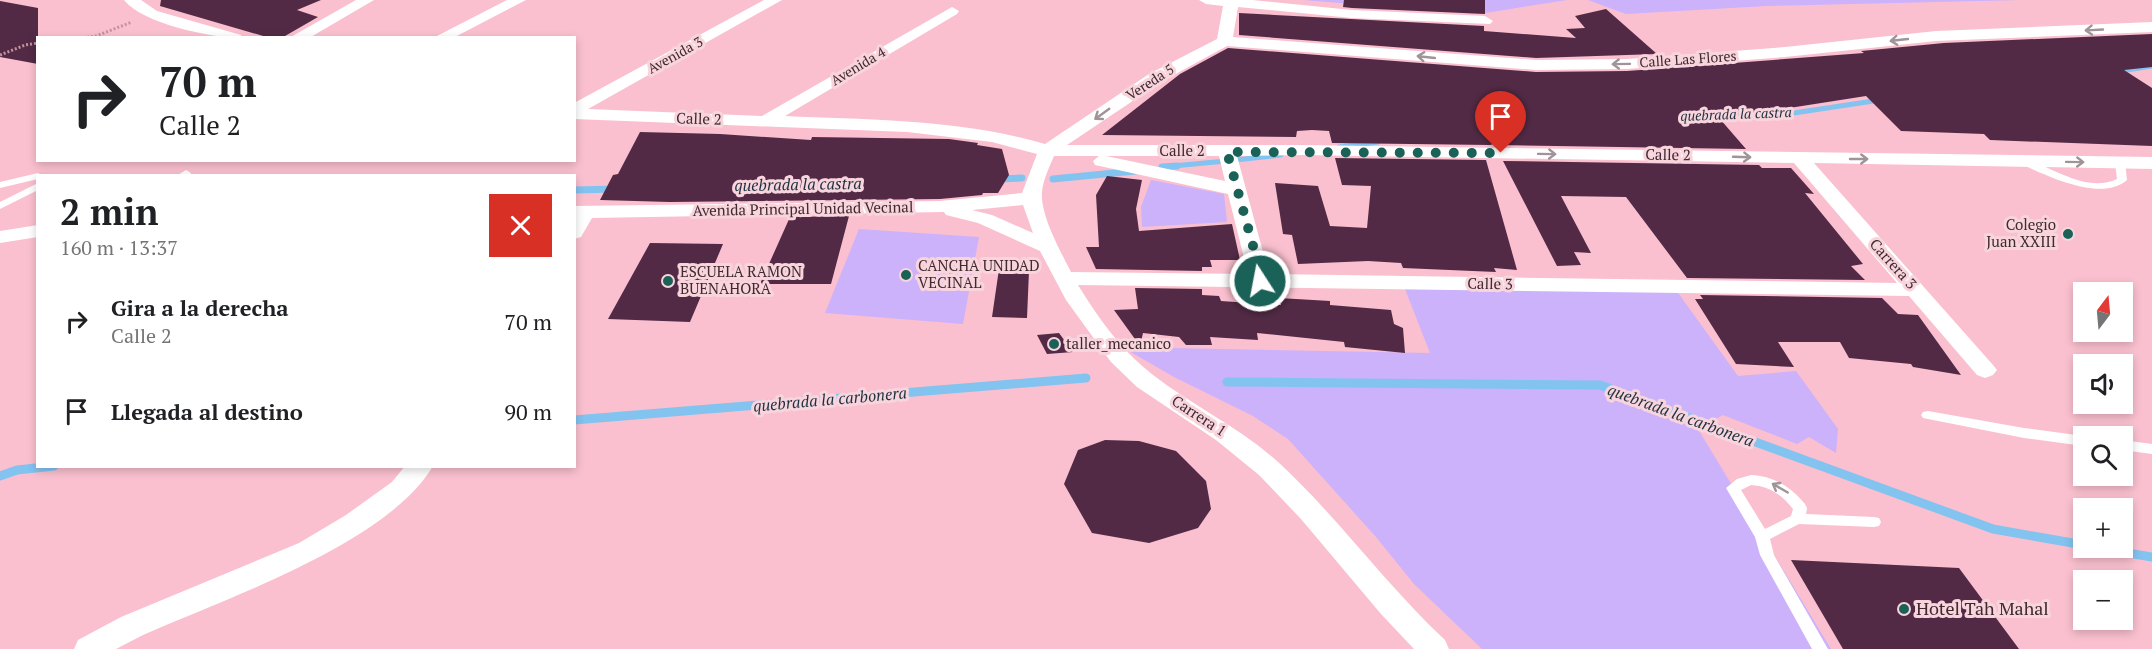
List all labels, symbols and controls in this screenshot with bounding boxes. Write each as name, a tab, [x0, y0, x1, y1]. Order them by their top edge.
one-way arrow	[2084, 24, 2104, 35]
street label: Avenida 3	[644, 32, 706, 78]
one-way arrow	[1889, 35, 1909, 46]
street label: Avenida 4	[827, 42, 889, 89]
street label: Calle Las Flores	[1639, 46, 1737, 71]
one-way arrow	[1417, 51, 1437, 62]
text: 70 m	[159, 53, 257, 109]
one-way arrow	[1611, 58, 1631, 69]
street label: Vereda 5	[1122, 59, 1177, 104]
icon: right	[60, 60, 138, 138]
pin	[1475, 91, 1526, 153]
icon: arrive	[1484, 100, 1517, 133]
water label: quebrada la castra	[1680, 102, 1792, 125]
text: Calle 2	[159, 107, 241, 143]
street label: Calle 2	[676, 107, 722, 129]
one-way arrow	[1095, 108, 1111, 120]
street label: Calle 2	[1159, 140, 1205, 160]
street label: Calle 2	[1645, 144, 1691, 164]
one-way arrow	[1536, 148, 1556, 159]
one-way arrow	[1731, 151, 1751, 163]
one-way arrow	[1848, 153, 1868, 165]
one-way arrow	[2064, 156, 2084, 168]
water label: quebrada la castra	[734, 172, 862, 196]
text: 2 min	[60, 188, 158, 235]
button: close	[489, 194, 552, 257]
street label: Avenida Principal Unidad Vecinal	[692, 196, 914, 220]
place label: Colegio Juan XXIII	[1986, 214, 2056, 251]
marker: Colegio Juan XXIII	[2061, 227, 2075, 241]
text: 160 m · 13:37	[60, 234, 178, 261]
street label: Carrera 3	[1866, 234, 1922, 293]
position arrow	[1228, 249, 1292, 313]
place label: CANCHA UNIDAD VECINAL	[918, 255, 1040, 292]
place label: ESCUELA RAMON BUENAHORA	[680, 261, 802, 298]
marker: CANCHA UNIDAD VECINAL	[899, 268, 913, 282]
street label: Calle 3	[1467, 273, 1513, 293]
marker: ESCUELA RAMON BUENAHORA	[661, 274, 675, 288]
north arrow	[2073, 282, 2133, 342]
map controls	[2073, 282, 2133, 630]
text: Gira a la derecha	[111, 293, 289, 322]
icon: right	[60, 305, 93, 338]
text: 70 m	[504, 307, 552, 336]
text: Calle 2	[111, 322, 172, 349]
place label: taller_mecanico	[1066, 333, 1171, 353]
marker: taller_mecanico	[1047, 337, 1061, 351]
button: sound	[2073, 354, 2133, 414]
water label: quebrada la carbonera	[1605, 378, 1757, 452]
water label: quebrada la carbonera	[752, 381, 908, 417]
street label: Carrera 1	[1168, 390, 1231, 440]
icon: arrive	[60, 395, 93, 428]
text: Llegada al destino	[111, 397, 303, 426]
text: 90 m	[504, 397, 552, 426]
button: search	[2073, 426, 2133, 486]
one-way arrow	[1772, 482, 1789, 494]
button: +	[2073, 498, 2133, 558]
button: −	[2073, 570, 2133, 630]
place label: Hotel Tah Mahal	[1916, 596, 2049, 620]
marker: Hotel Tah Mahal	[1897, 602, 1911, 616]

